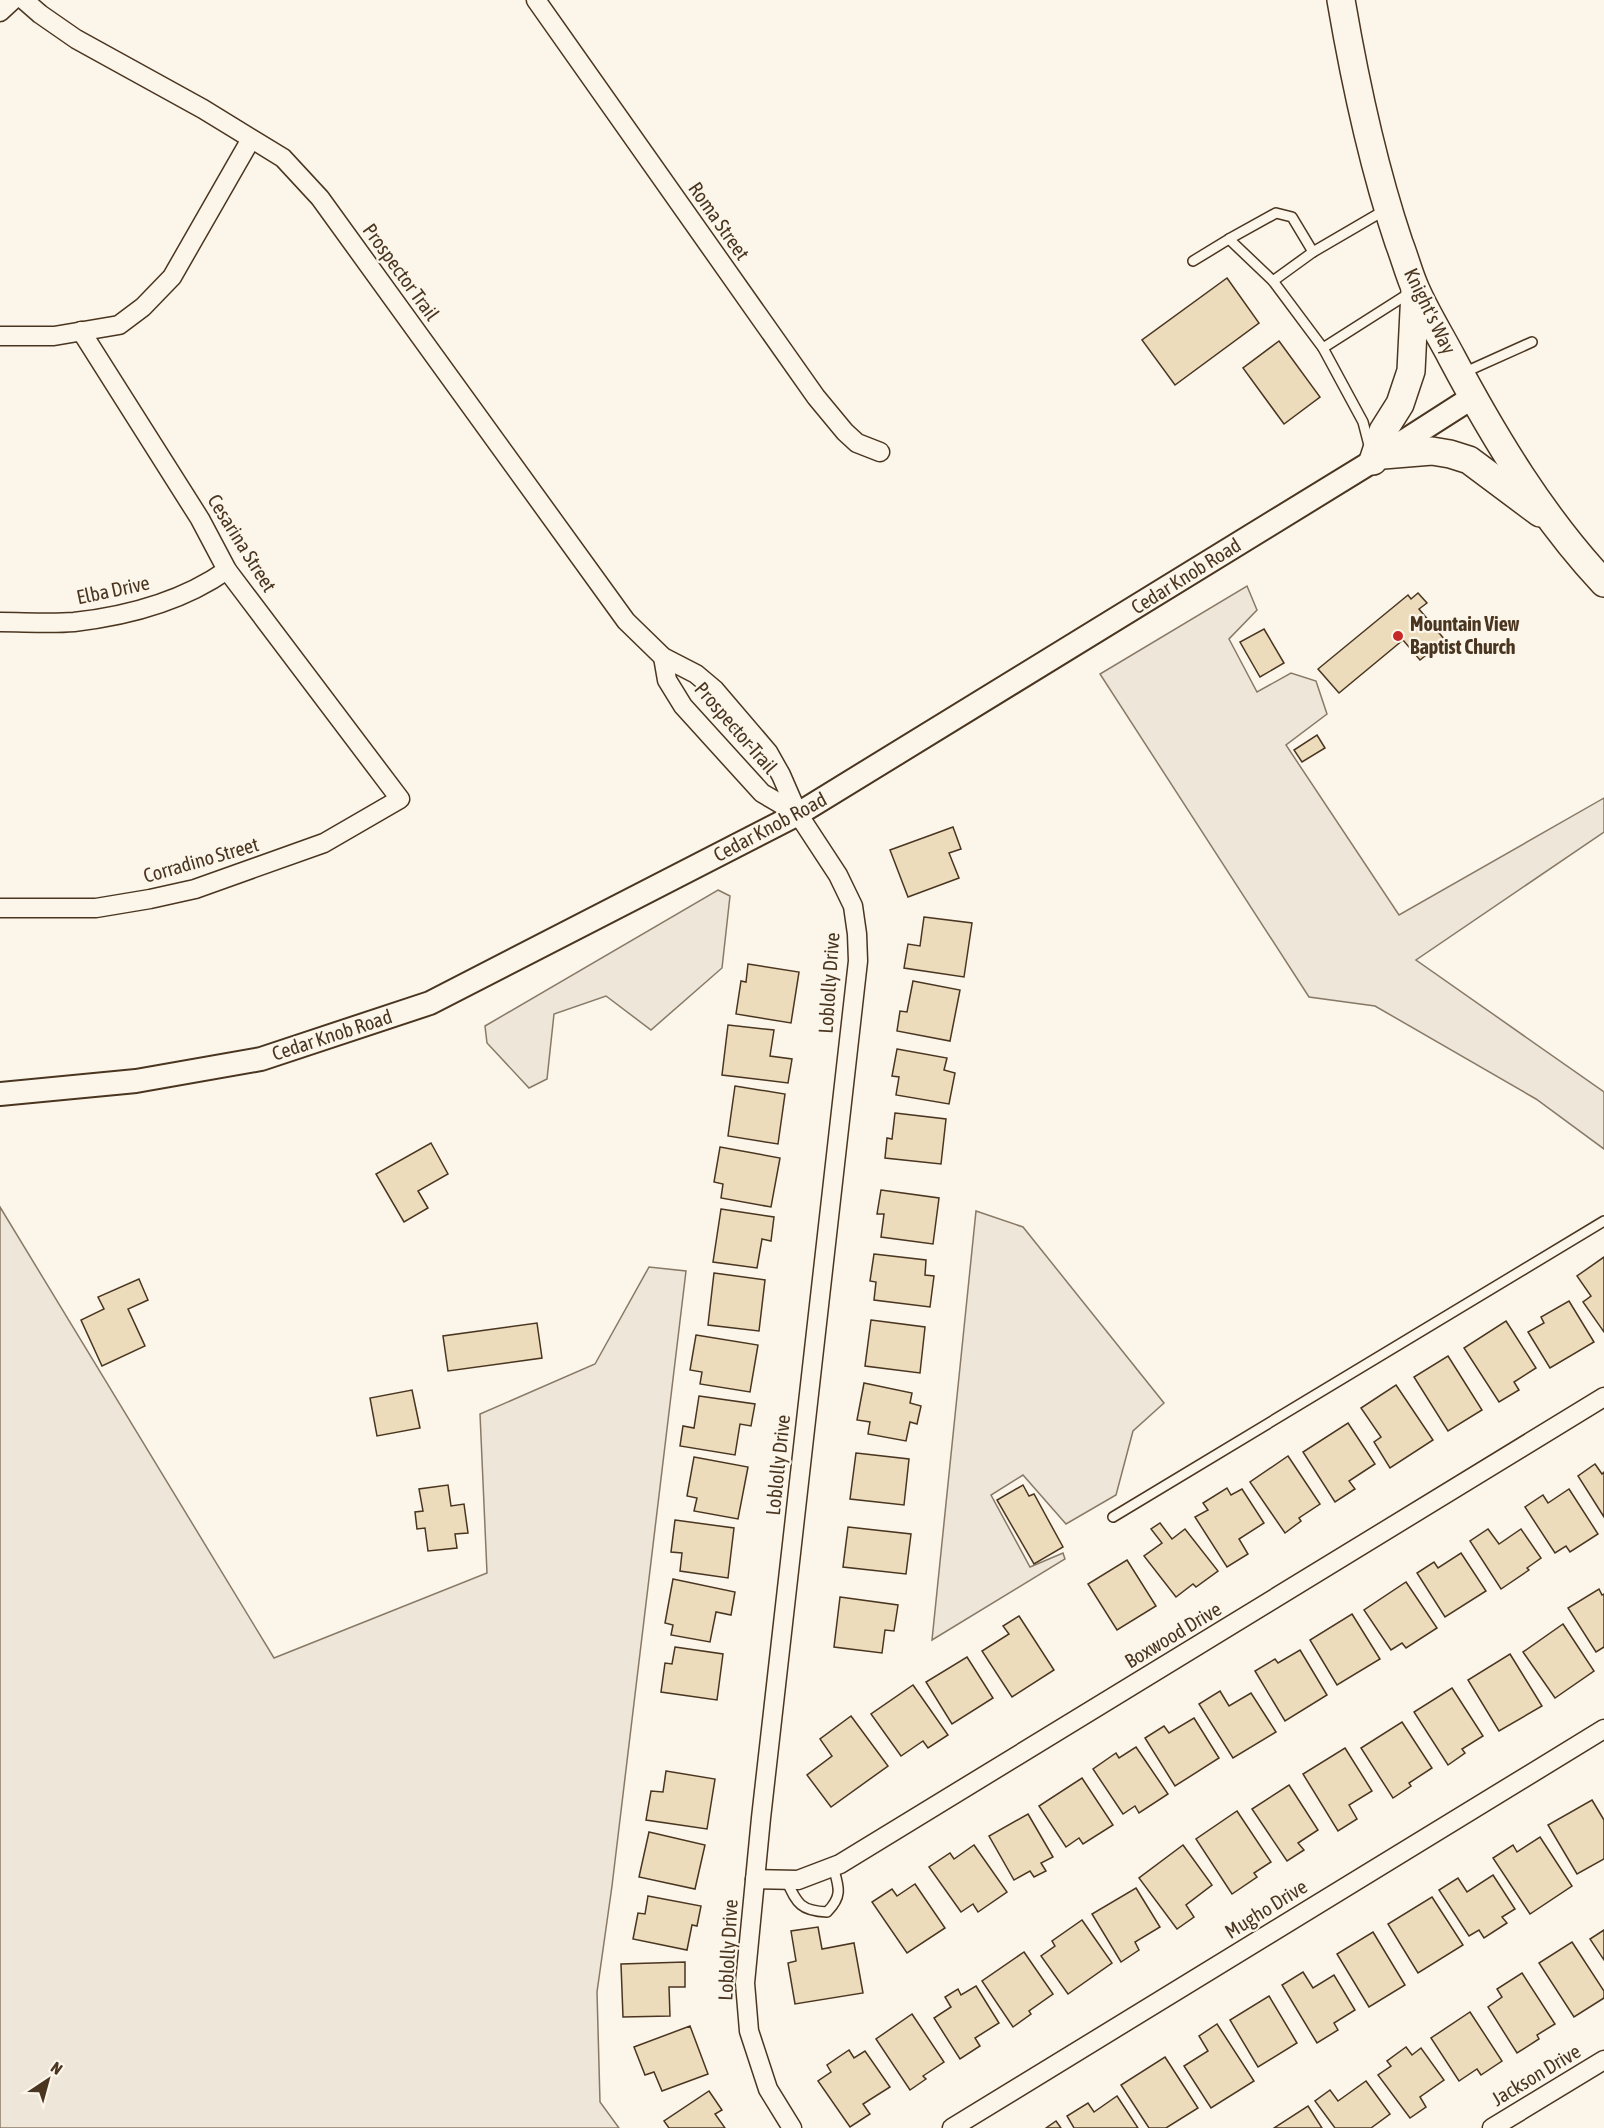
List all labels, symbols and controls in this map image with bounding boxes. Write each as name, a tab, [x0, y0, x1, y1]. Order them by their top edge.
street label: Roma Street	[684, 177, 755, 264]
street label: Prospector Trail	[359, 219, 445, 325]
street label: Knight's Way	[1400, 264, 1461, 357]
street label: Cesarina Street	[203, 490, 282, 596]
street label: Cedar Knob Road	[1127, 533, 1245, 618]
street label: Elba Drive	[74, 571, 152, 608]
place label: Mountain View Baptist Church	[1410, 612, 1520, 658]
marker: Mountain View Baptist Church	[1391, 629, 1405, 643]
street label: Prospector Trail	[690, 677, 783, 779]
street label: Cedar Knob Road	[709, 787, 830, 866]
street label: Corradino Street	[141, 832, 261, 887]
street label: Loblolly Drive	[813, 932, 844, 1034]
street label: Cedar Knob Road	[269, 1004, 395, 1065]
street label: Loblolly Drive	[761, 1413, 794, 1517]
street label: Boxwood Drive	[1120, 1597, 1225, 1672]
street label: Mugho Drive	[1220, 1874, 1311, 1943]
street label: Loblolly Drive	[713, 1899, 742, 2001]
street label: Jackson Drive	[1487, 2039, 1584, 2110]
north arrow	[18, 2050, 78, 2110]
text: N	[48, 2058, 66, 2078]

